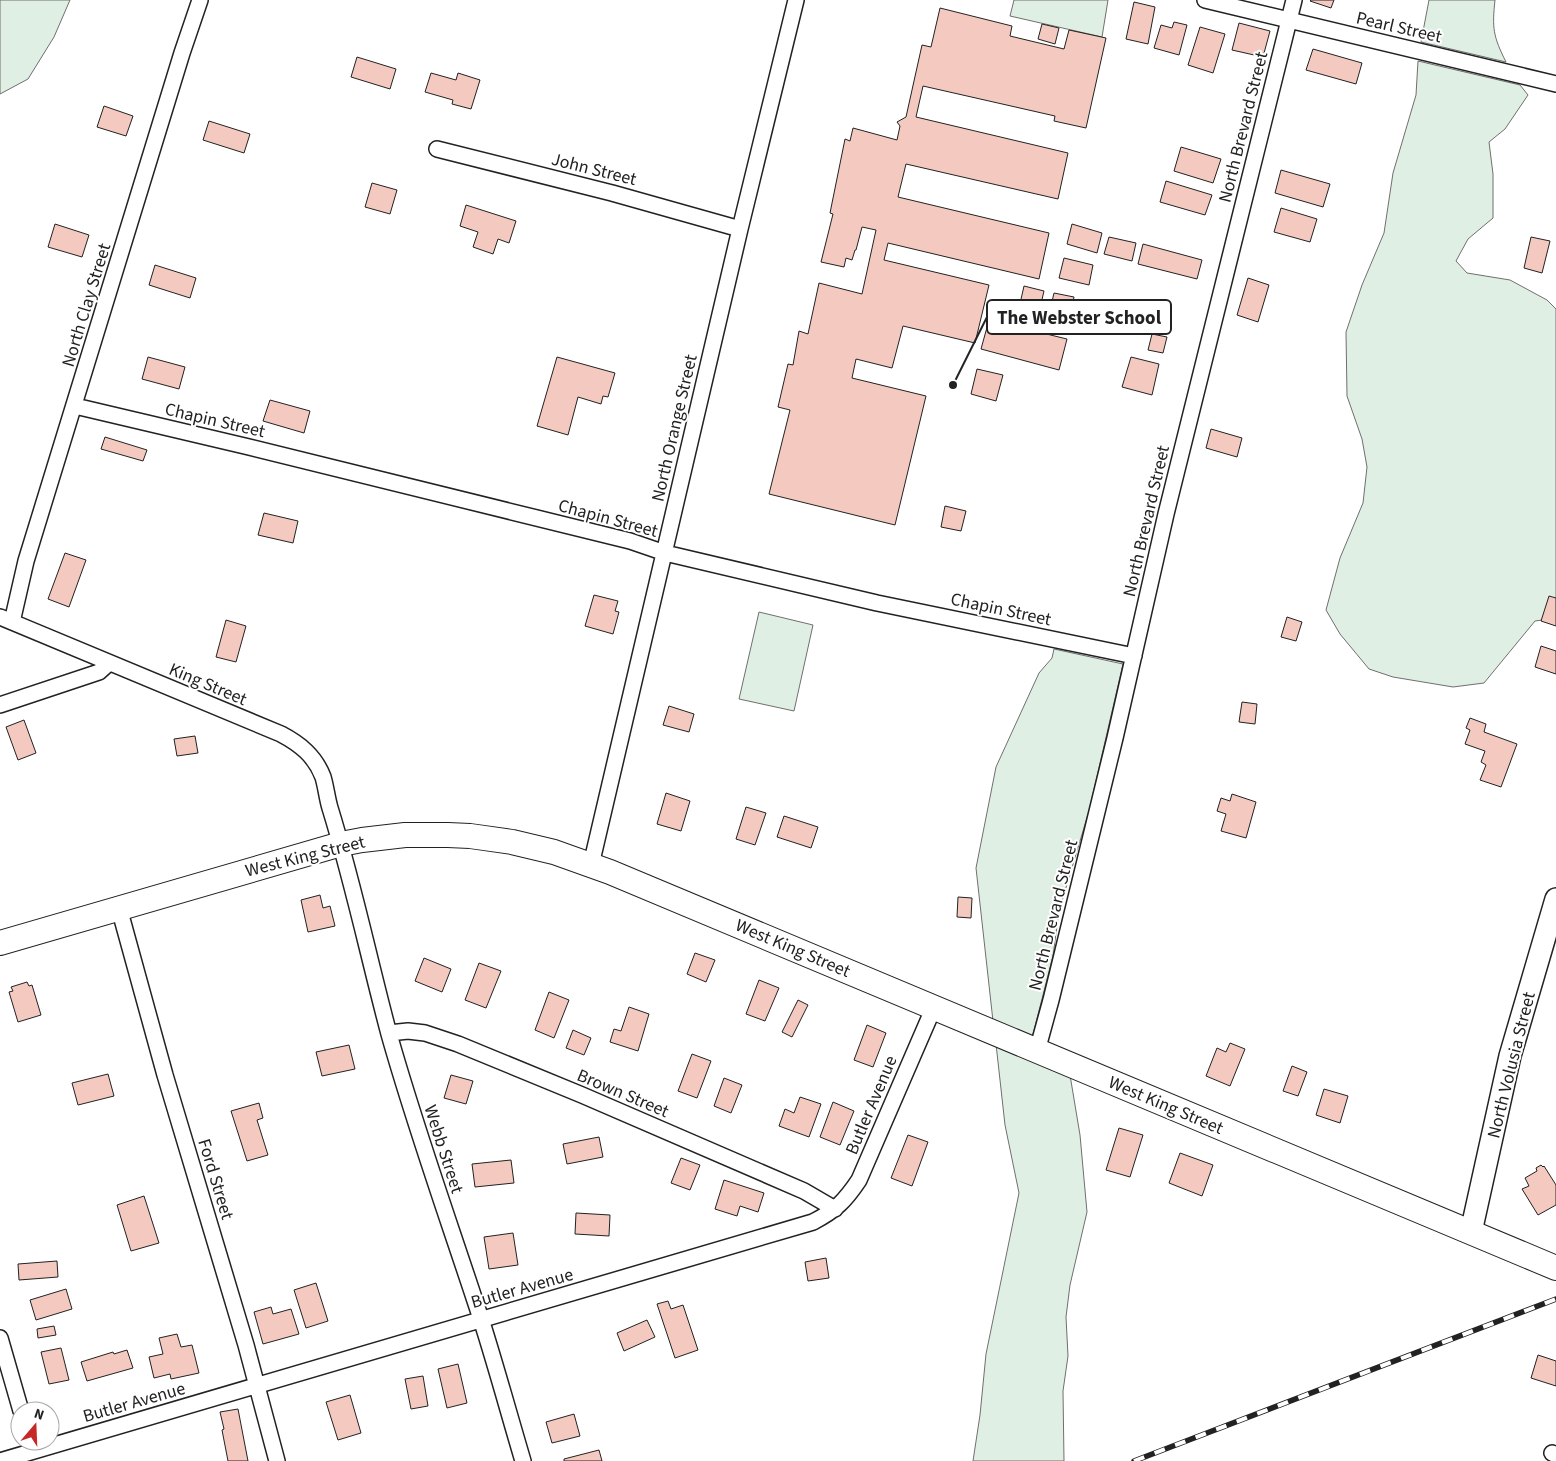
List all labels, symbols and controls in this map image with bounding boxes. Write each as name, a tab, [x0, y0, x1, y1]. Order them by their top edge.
street label: Pearl Street	[1354, 6, 1444, 49]
street label: North Brevard Street	[1213, 49, 1274, 205]
street label: John Street	[549, 147, 639, 192]
street label: North Clay Street	[56, 240, 117, 370]
callout: The Webster School	[987, 300, 1171, 334]
text: The Webster School	[997, 305, 1162, 332]
street label: North Orange Street	[645, 352, 704, 504]
street label: Chapin Street	[162, 397, 267, 444]
street label: North Brevard Street	[1117, 443, 1176, 599]
street label: Chapin Street	[555, 493, 660, 544]
street label: Chapin Street	[948, 587, 1053, 632]
street label: King Street	[165, 657, 251, 712]
street label: West King Street	[243, 830, 368, 883]
street label: North Brevard Street	[1023, 837, 1084, 993]
street label: West King Street	[732, 913, 854, 984]
street label: North Volusia Street	[1481, 989, 1542, 1141]
street label: Butler Avenue	[839, 1052, 904, 1159]
street label: Brown Street	[573, 1063, 673, 1124]
street label: West King Street	[1105, 1070, 1227, 1141]
street label: Webb Street	[417, 1102, 470, 1197]
street label: Ford Street	[191, 1136, 240, 1223]
street label: Butler Avenue	[468, 1262, 576, 1315]
street label: Butler Avenue	[80, 1376, 188, 1429]
north arrow	[10, 1401, 60, 1451]
text: N	[31, 1404, 47, 1426]

